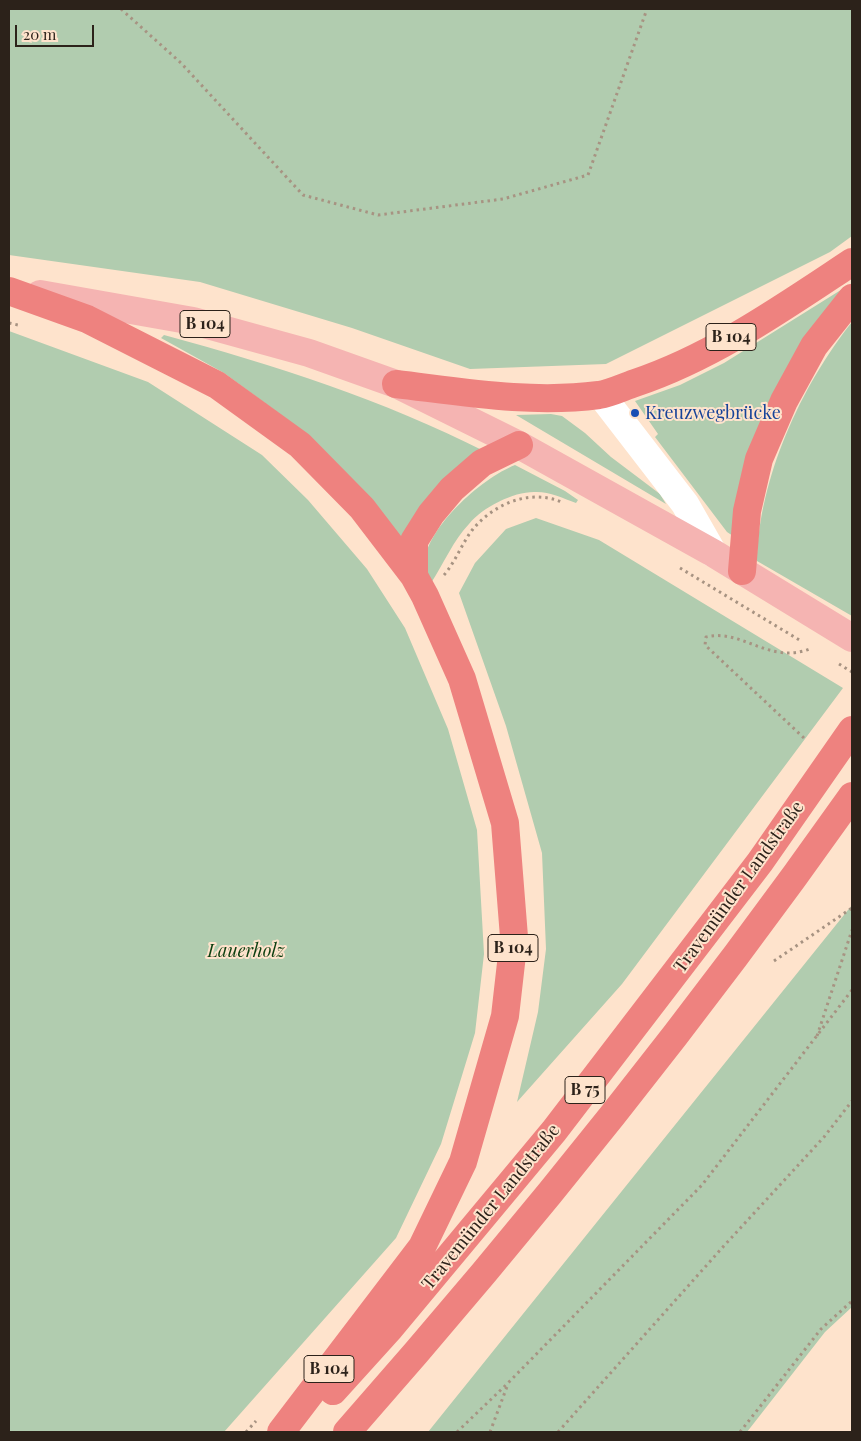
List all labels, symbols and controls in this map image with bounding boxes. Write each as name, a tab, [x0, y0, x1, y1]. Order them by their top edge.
scale bar	[18, 15, 96, 47]
text: 20 m	[23, 24, 56, 44]
road number: B 104	[180, 310, 230, 338]
road number: B 104	[706, 324, 756, 351]
place label: Kreuzwegbrücke	[645, 402, 781, 424]
marker: Kreuzwegbrücke	[629, 407, 641, 419]
street label: Travemünder Landstraße	[669, 797, 809, 977]
road number: B 104	[488, 934, 538, 961]
park label: Lauerholz	[208, 940, 284, 962]
road number: B 75	[565, 1076, 605, 1104]
street label: Travemünder Landstraße	[418, 1120, 564, 1294]
road number: B 104	[304, 1356, 354, 1382]

